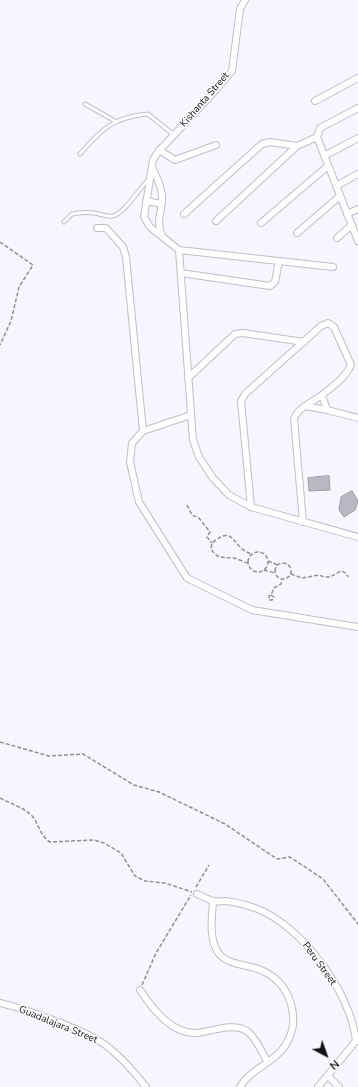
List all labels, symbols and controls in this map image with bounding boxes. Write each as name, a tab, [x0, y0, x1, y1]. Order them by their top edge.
street label: Kishanta Street	[178, 70, 232, 130]
street label: Peru Street	[299, 940, 339, 988]
street label: Guadalajara Street	[17, 1004, 99, 1046]
north arrow	[306, 1035, 346, 1075]
text: N	[326, 1056, 342, 1073]

